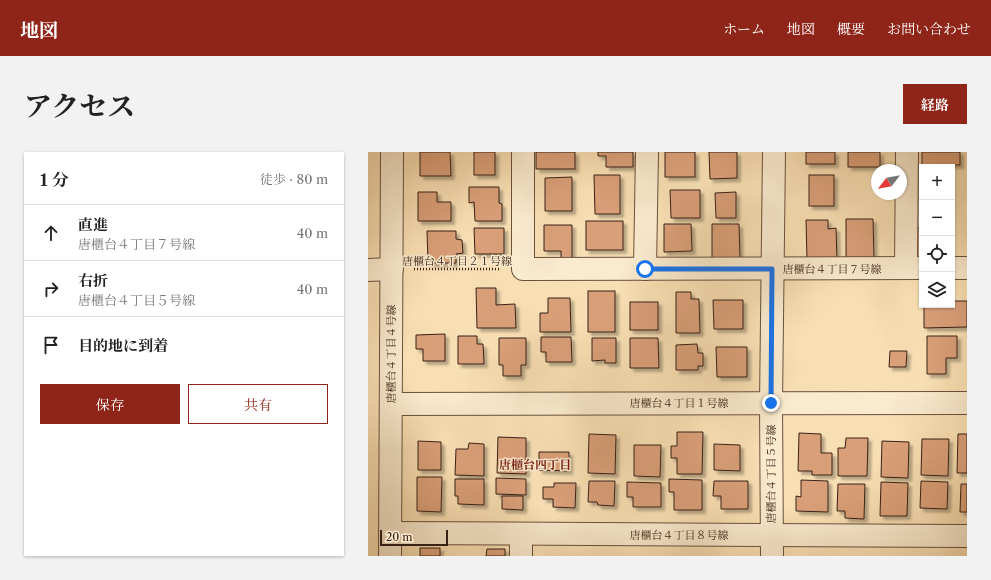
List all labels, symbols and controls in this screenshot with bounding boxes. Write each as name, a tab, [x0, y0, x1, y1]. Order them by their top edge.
text: 地図	[20, 19, 58, 42]
text: ホーム	[723, 20, 765, 38]
text: 地図	[787, 20, 815, 38]
text: 概要	[837, 20, 865, 38]
text: お問い合わせ	[887, 20, 971, 38]
button: 経路	[903, 84, 967, 124]
text: アクセス	[24, 89, 135, 123]
north arrow	[871, 164, 907, 200]
map controls	[919, 164, 955, 308]
button: +	[919, 164, 955, 200]
text: 1 分	[40, 170, 69, 190]
text: 徒歩 · 80 m	[260, 171, 328, 187]
button: −	[919, 200, 955, 236]
text: 直進	[78, 215, 108, 234]
icon: ahead	[40, 222, 62, 244]
text: 40 m	[297, 225, 328, 241]
text: 唐櫃台４丁目７号線	[78, 236, 195, 252]
button: locate	[919, 236, 955, 272]
street label: 唐櫃台４丁目２１号線	[402, 254, 512, 268]
route start	[636, 260, 654, 278]
street label: 唐櫃台４丁目７号線	[783, 262, 882, 276]
text: 右折	[78, 271, 108, 290]
button: layers	[919, 272, 955, 308]
icon: right	[40, 278, 62, 300]
text: 40 m	[297, 281, 328, 297]
text: 唐櫃台４丁目５号線	[78, 292, 195, 308]
street label: 唐櫃台４丁目４号線	[384, 305, 398, 404]
icon: arrive	[40, 334, 62, 356]
text: 目的地に到着	[78, 336, 168, 355]
button: 保存	[40, 384, 180, 424]
button: 共有	[188, 384, 328, 424]
route end	[762, 394, 780, 412]
street label: 唐櫃台４丁目１号線	[630, 396, 729, 410]
street label: 唐櫃台４丁目５号線	[764, 425, 778, 524]
district label: 唐櫃台四丁目	[499, 457, 571, 472]
scale bar	[380, 528, 448, 547]
street label: 唐櫃台４丁目８号線	[630, 528, 729, 542]
text: 20 m	[386, 530, 412, 544]

